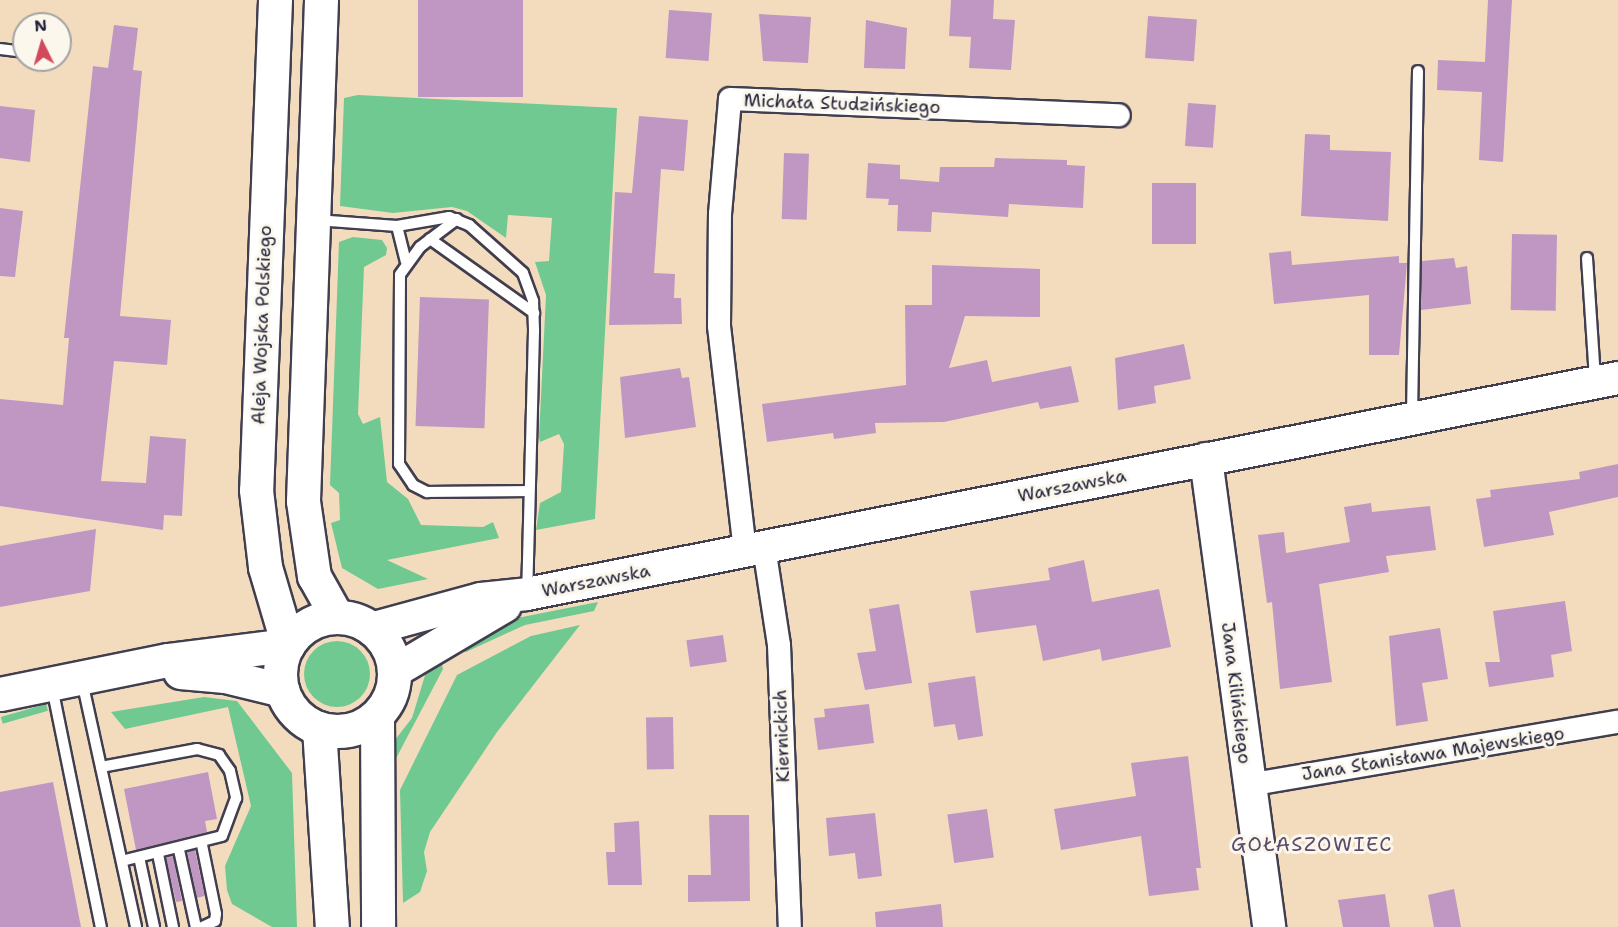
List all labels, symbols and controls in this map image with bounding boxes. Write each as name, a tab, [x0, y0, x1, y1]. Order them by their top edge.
north arrow	[12, 12, 72, 72]
text: N	[33, 15, 48, 37]
street label: Michała Studzińskiego	[743, 90, 941, 118]
street label: Aleja Wojska Polskiego	[248, 225, 276, 425]
street label: Warszawska	[1016, 465, 1128, 507]
street label: Warszawska	[540, 560, 652, 602]
street label: Jana Kilińskiego	[1217, 621, 1255, 765]
street label: Kiernickich	[770, 689, 794, 783]
street label: Jana Stanisława Majewskiego	[1300, 723, 1566, 785]
district label: GOŁASZOWIEC	[1231, 832, 1393, 856]

